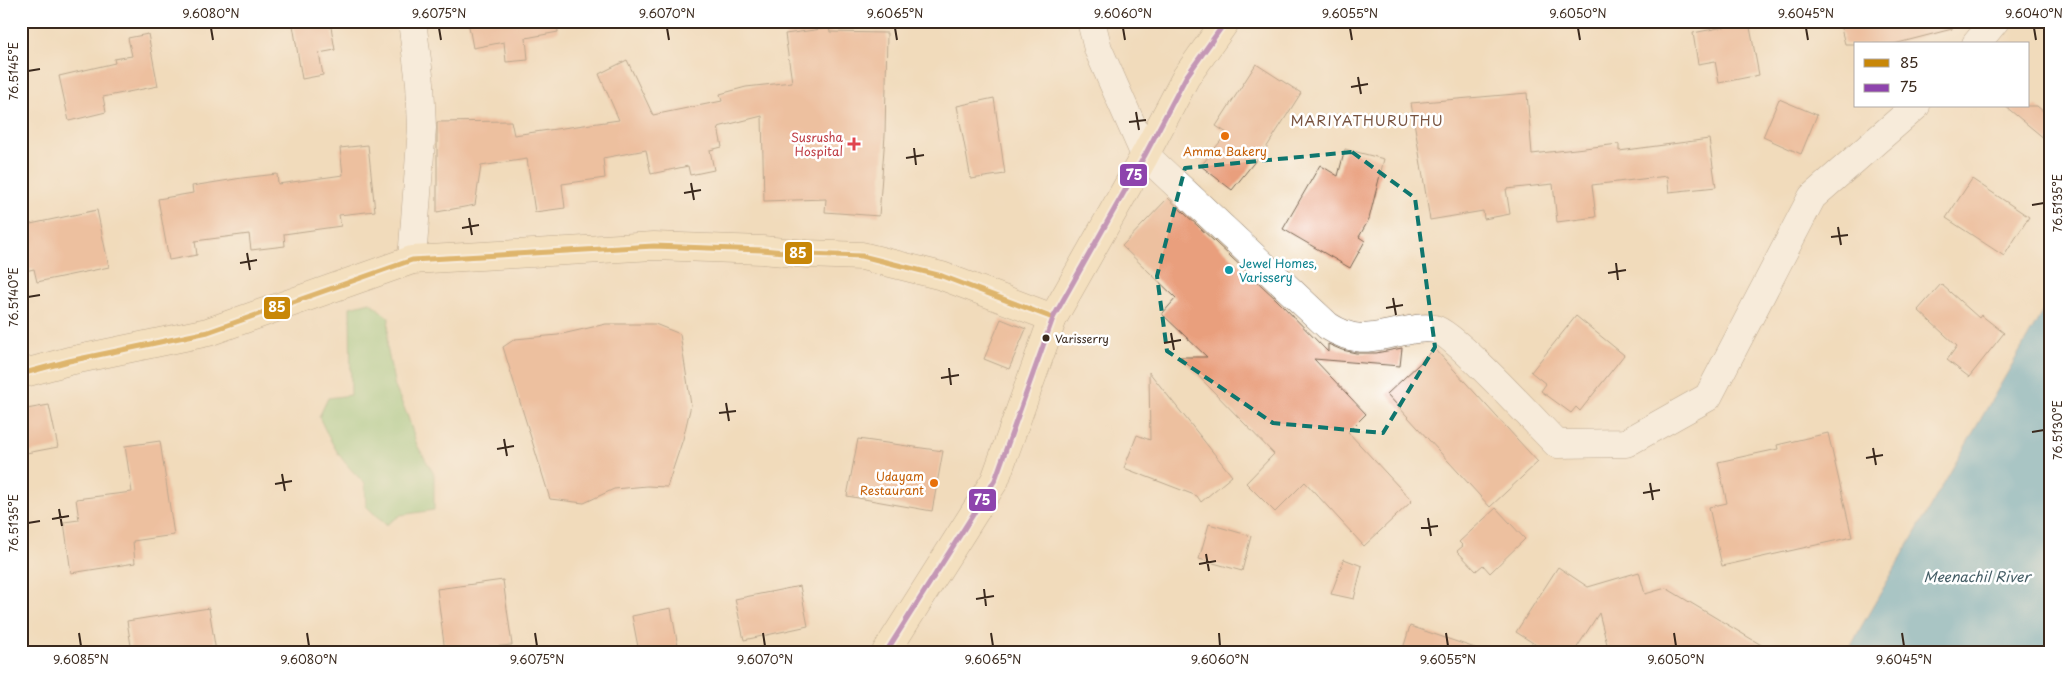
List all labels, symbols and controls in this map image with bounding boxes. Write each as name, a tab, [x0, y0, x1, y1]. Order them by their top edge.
text: 9.6080°N	[182, 4, 240, 22]
text: 9.6075°N	[412, 4, 466, 22]
text: 9.6070°N	[639, 4, 695, 22]
text: 9.6065°N	[867, 4, 923, 22]
text: 9.6060°N	[1094, 4, 1152, 22]
text: 9.6055°N	[1322, 4, 1378, 22]
text: 9.6050°N	[1549, 4, 1607, 22]
text: 9.6045°N	[1778, 4, 1834, 22]
text: 9.6040°N	[2005, 4, 2063, 22]
text: 76.5145°E	[4, 42, 22, 100]
legend	[1854, 42, 2030, 108]
text: 85	[1900, 50, 1918, 73]
text: 75	[1900, 74, 1918, 97]
district label: MARIYATHURUTHU	[1290, 110, 1444, 131]
place label: Susrusha Hospital	[791, 128, 844, 160]
marker: Amma Bakery	[1219, 130, 1231, 142]
marker: Susrusha Hospital	[847, 137, 861, 151]
place label: Amma Bakery	[1183, 142, 1267, 160]
line badge: 75	[1119, 163, 1148, 187]
text: 75	[1126, 164, 1142, 185]
text: 76.5135°E	[2048, 174, 2066, 232]
line badge: 85	[784, 241, 813, 265]
text: 85	[789, 242, 807, 263]
place label: Jewel Homes, Varissery	[1239, 254, 1317, 286]
marker: Jewel Homes, Varissery	[1223, 264, 1235, 276]
text: 76.5140°E	[4, 267, 22, 327]
line badge: 85	[263, 296, 291, 320]
text: 85	[268, 296, 286, 317]
place label: Varisserry	[1055, 330, 1109, 347]
marker: Varisserry	[1041, 333, 1051, 343]
text: 76.5130°E	[2048, 400, 2066, 460]
place label: Udayam Restaurant	[860, 467, 924, 499]
marker: Udayam Restaurant	[928, 477, 940, 489]
line badge: 75	[968, 488, 997, 512]
text: 75	[974, 489, 990, 510]
text: 76.5135°E	[4, 494, 22, 552]
water label: Meenachil River	[1924, 566, 2033, 587]
text: 9.6085°N	[53, 650, 109, 668]
text: 9.6080°N	[280, 650, 338, 668]
text: 9.6075°N	[510, 650, 564, 668]
text: 9.6070°N	[737, 650, 793, 668]
text: 9.6065°N	[965, 650, 1021, 668]
text: 9.6060°N	[1191, 650, 1249, 668]
text: 9.6055°N	[1420, 650, 1476, 668]
text: 9.6050°N	[1647, 650, 1705, 668]
text: 9.6045°N	[1876, 650, 1932, 668]

